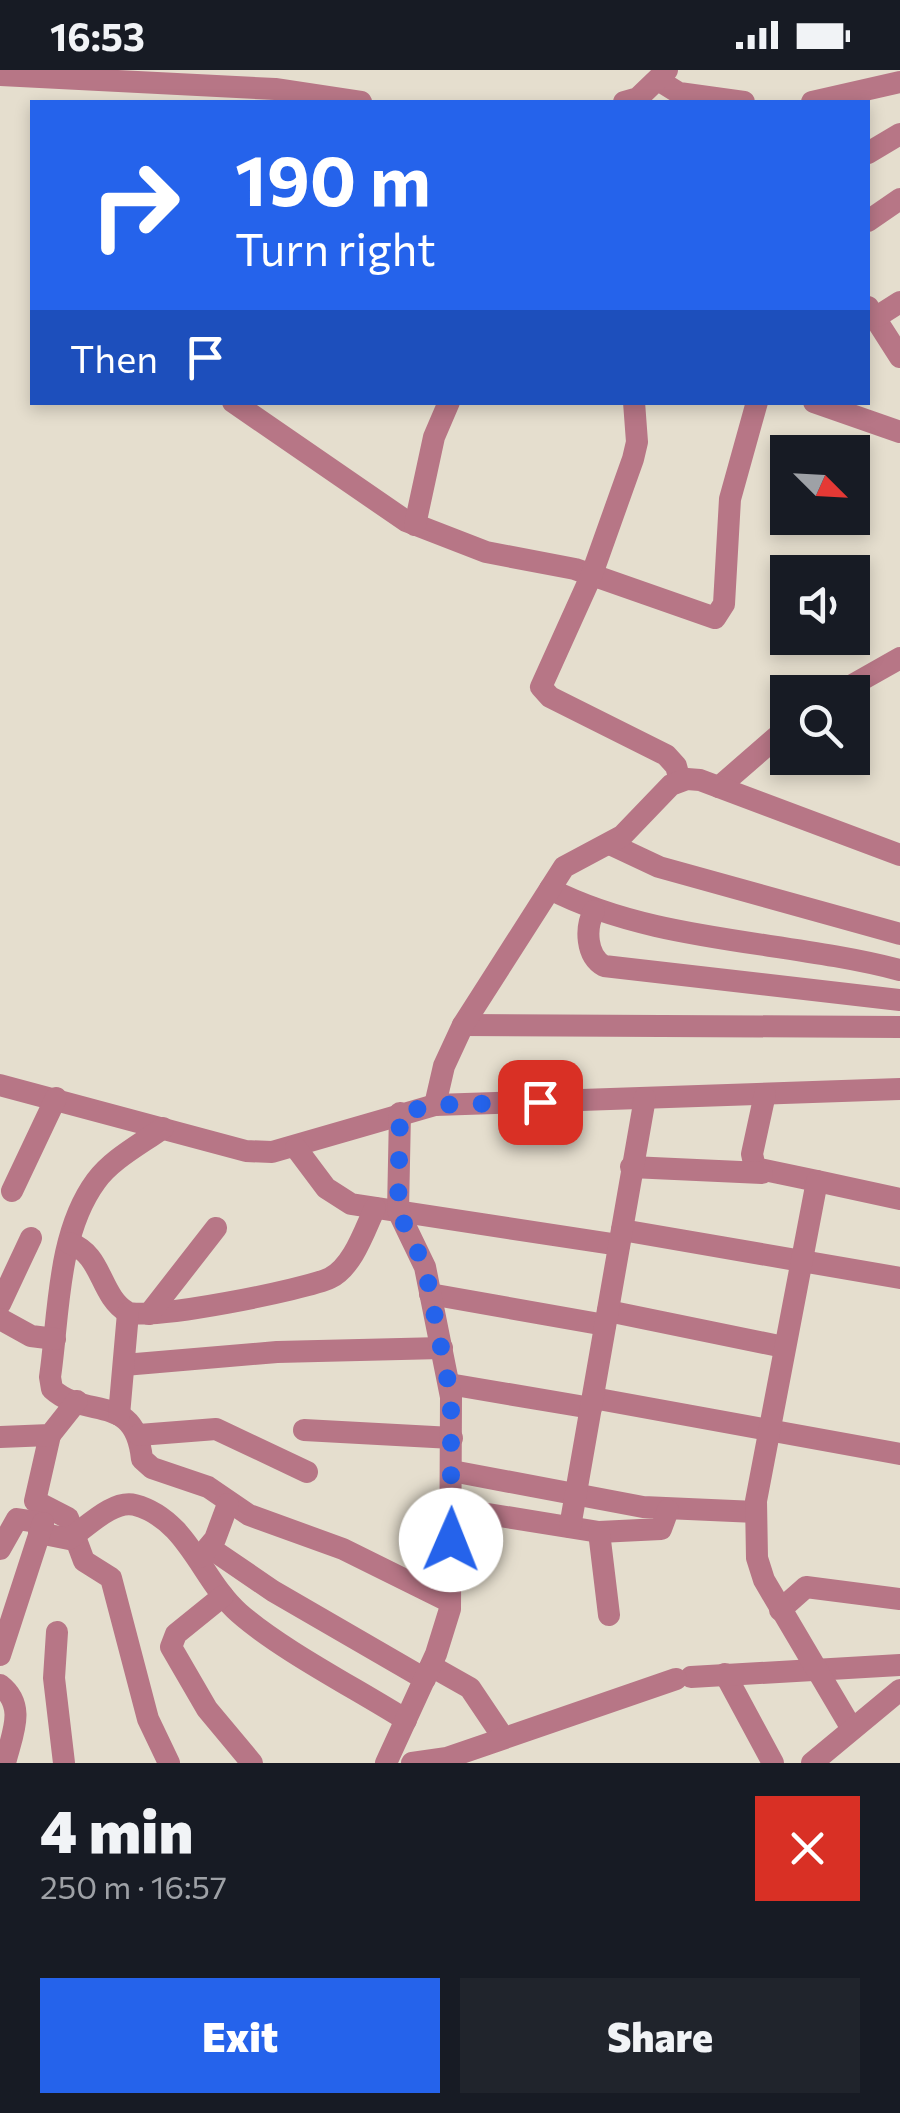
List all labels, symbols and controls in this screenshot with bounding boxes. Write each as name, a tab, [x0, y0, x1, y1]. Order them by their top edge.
text: 16:53	[50, 12, 145, 59]
text: 190 m	[235, 135, 431, 220]
icon: right	[70, 140, 200, 270]
text: Turn right	[235, 220, 436, 275]
icon: arrive	[178, 330, 233, 385]
text: Then	[70, 334, 158, 381]
north arrow	[770, 435, 870, 535]
map controls	[770, 435, 870, 775]
button: sound	[770, 555, 870, 655]
button: search	[770, 675, 870, 775]
pin	[498, 1060, 583, 1145]
icon: arrive	[513, 1075, 568, 1130]
position arrow	[399, 1488, 503, 1592]
text: 4 min	[40, 1792, 193, 1865]
button: close	[755, 1796, 860, 1901]
text: 250 m · 16:57	[40, 1866, 227, 1906]
button: Exit	[40, 1978, 440, 2093]
button: Share	[460, 1978, 860, 2093]

